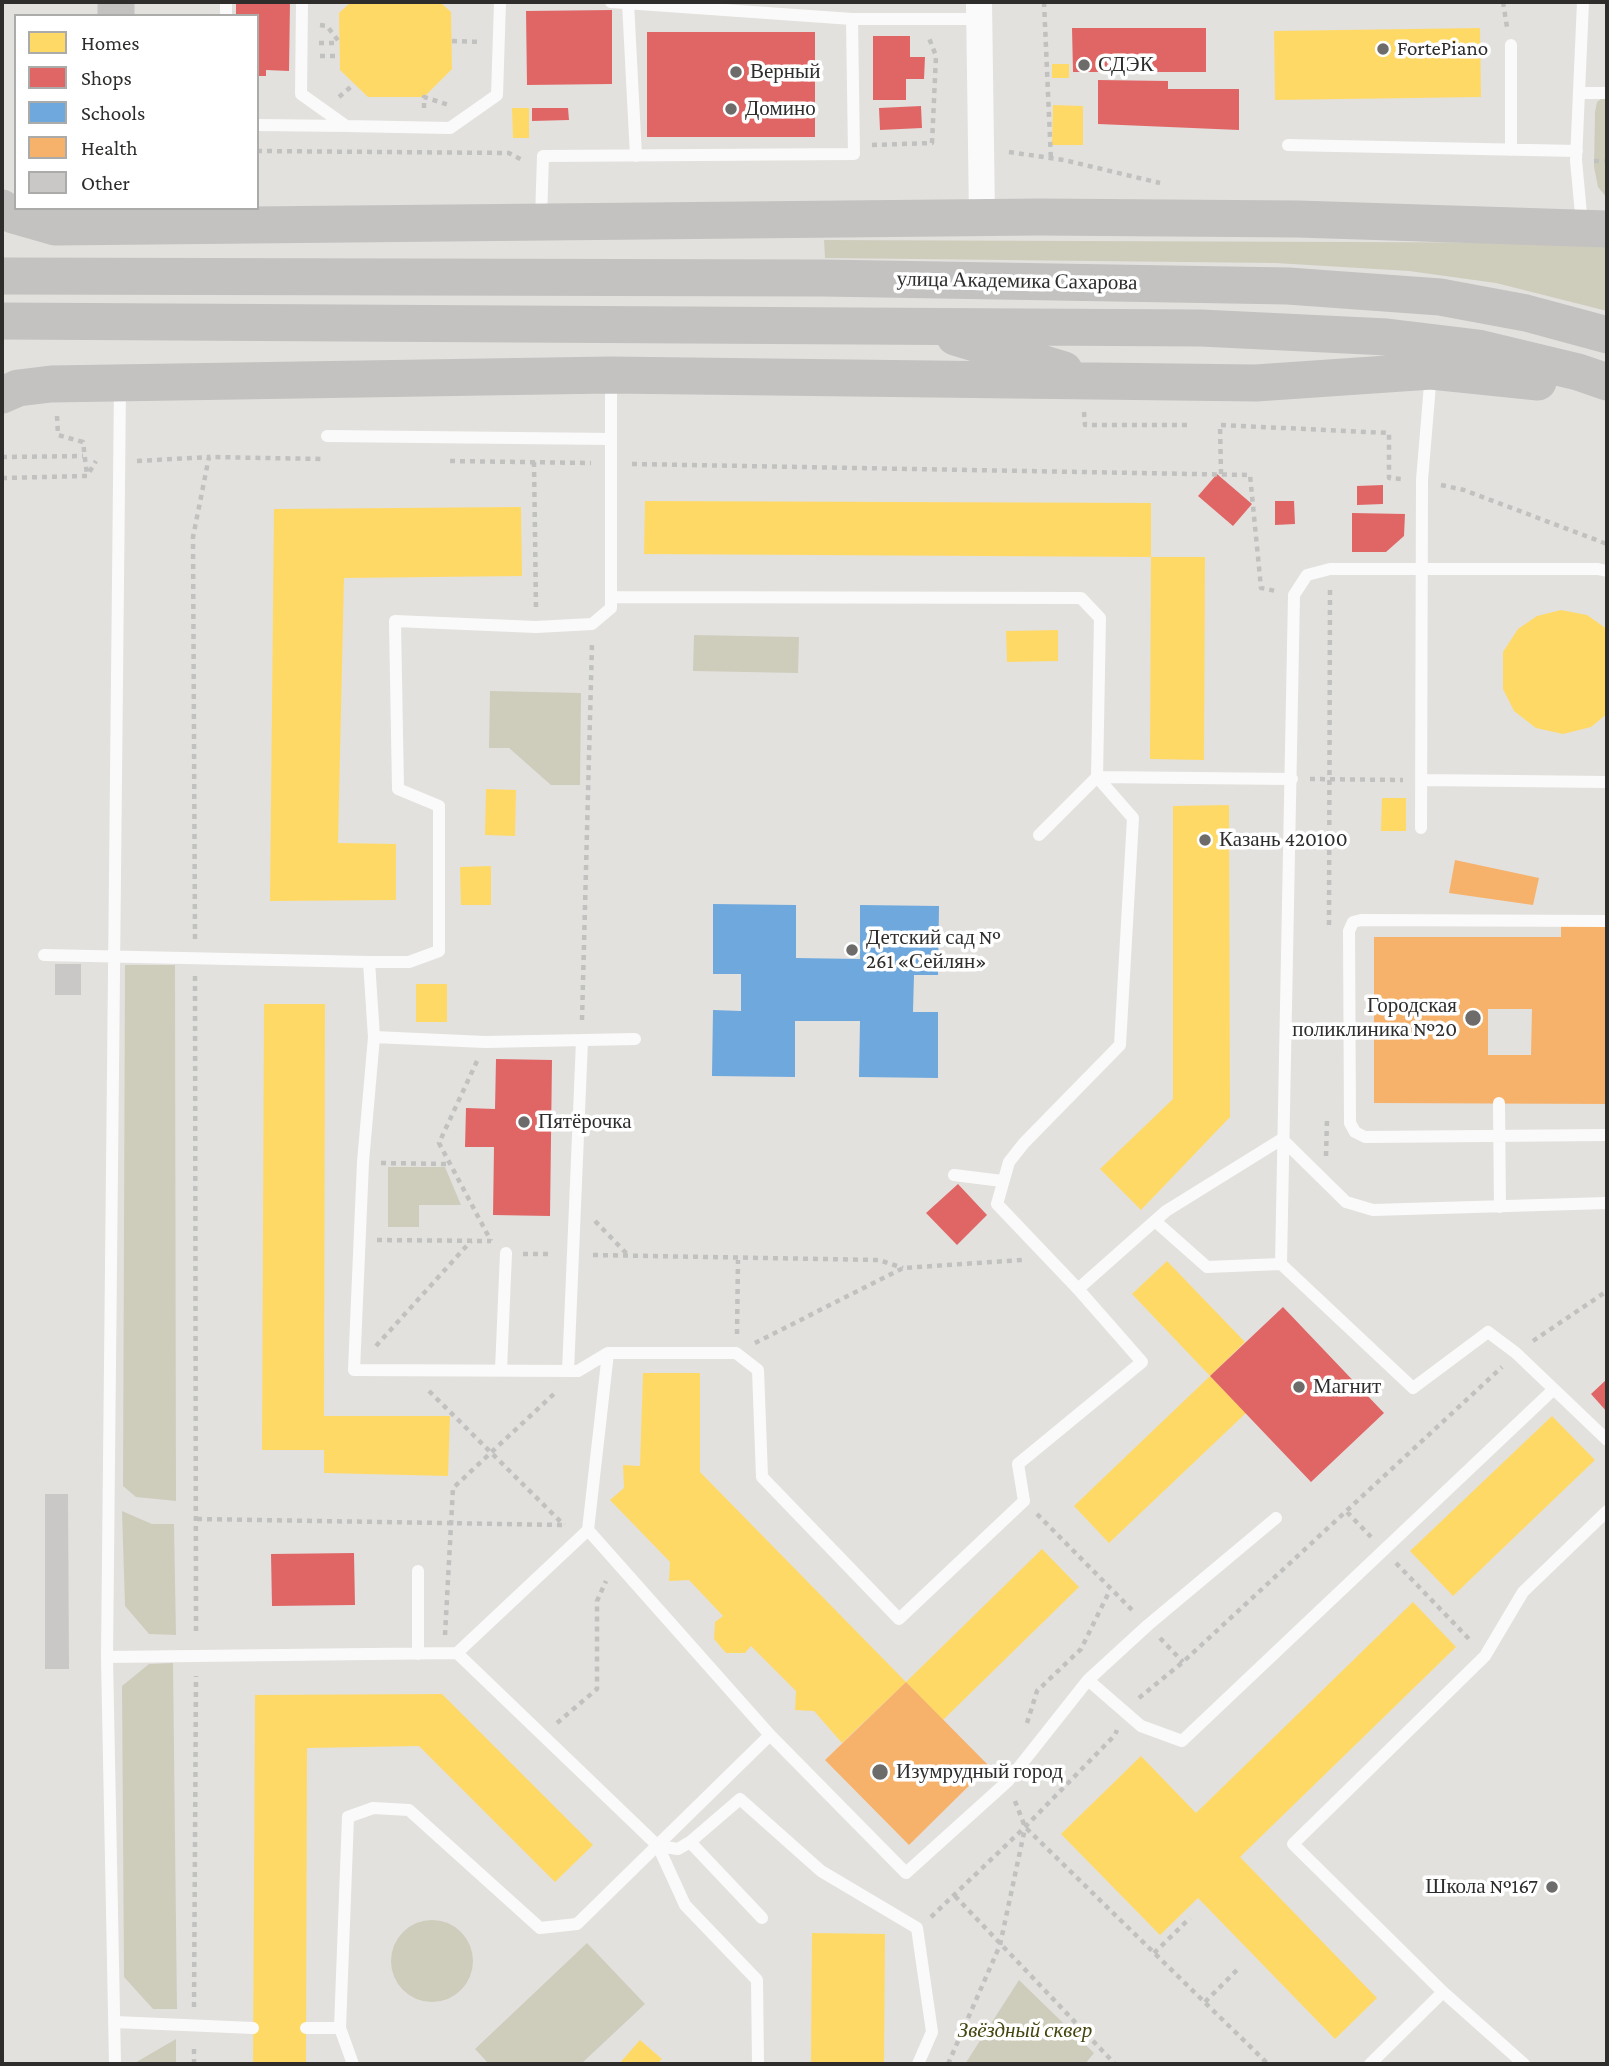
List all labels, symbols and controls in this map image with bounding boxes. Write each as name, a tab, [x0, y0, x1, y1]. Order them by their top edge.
legend	[14, 14, 259, 210]
text: Homes	[81, 31, 140, 55]
place label: FortePiano	[1397, 36, 1488, 62]
marker: FortePiano	[1375, 41, 1391, 57]
place label: СДЭК	[1098, 52, 1154, 78]
marker: СДЭК	[1076, 57, 1092, 73]
place label: Верный	[750, 59, 820, 85]
marker: Верный	[728, 64, 744, 80]
text: Shops	[81, 66, 132, 90]
place label: Домино	[745, 96, 816, 122]
text: Schools	[81, 101, 145, 125]
marker: Домино	[723, 101, 739, 117]
text: Health	[81, 136, 137, 160]
text: Other	[81, 171, 130, 195]
street label: улица Академика Сахарова	[896, 266, 1138, 296]
place label: Казань 420100	[1219, 827, 1348, 853]
marker: Казань 420100	[1197, 832, 1213, 848]
place label: Детский сад № 261 «Сейлян»	[866, 925, 1001, 975]
marker: Детский сад № 261 «Сейлян»	[844, 942, 860, 958]
place label: Городская поликлиника №20	[1292, 993, 1457, 1043]
marker: Городская поликлиника №20	[1463, 1008, 1483, 1028]
place label: Пятёрочка	[538, 1109, 632, 1135]
marker: Пятёрочка	[516, 1114, 532, 1130]
place label: Магнит	[1313, 1374, 1381, 1400]
marker: Магнит	[1291, 1379, 1307, 1395]
place label: Изумрудный город	[896, 1759, 1063, 1785]
marker: Изумрудный город	[870, 1762, 890, 1782]
place label: Школа №167	[1425, 1874, 1538, 1900]
marker: Школа №167	[1544, 1879, 1560, 1895]
park label: Звёздный сквер	[958, 2018, 1092, 2044]

